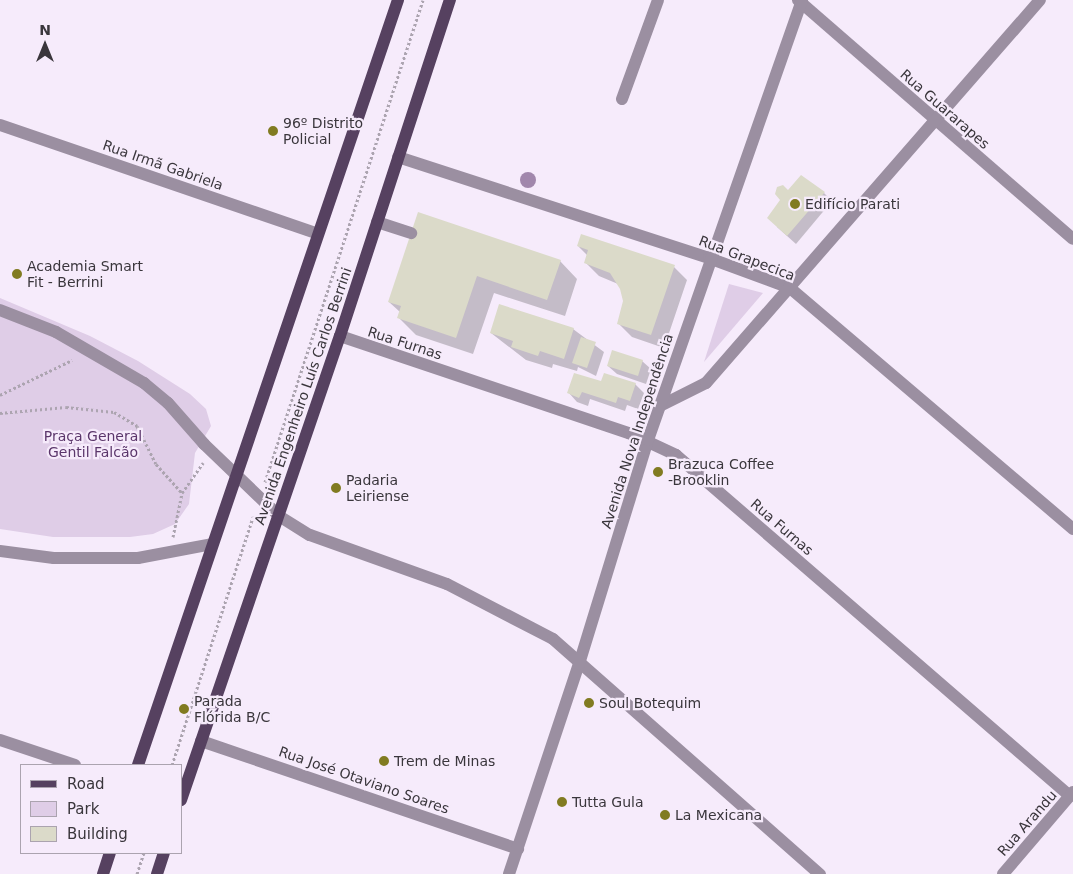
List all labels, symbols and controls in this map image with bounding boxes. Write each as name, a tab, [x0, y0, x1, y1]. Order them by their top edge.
north arrow	[20, 20, 70, 70]
text: N	[39, 22, 51, 38]
street label: Rua Guararapes	[897, 66, 993, 152]
place label: 96º Distrito Policial	[283, 115, 363, 148]
marker: 96º Distrito Policial	[267, 125, 279, 137]
street label: Rua Irmã Gabriela	[101, 136, 225, 194]
place label: Edifício Parati	[805, 196, 900, 212]
marker: Edifício Parati	[789, 198, 801, 210]
street label: Rua Grapecica	[697, 232, 797, 284]
place label: Academia Smart Fit - Berrini	[27, 258, 143, 290]
street label: Avenida Engenheiro Luís Carlos Berrini	[251, 265, 355, 527]
marker: Academia Smart Fit - Berrini	[11, 268, 23, 280]
street label: Rua Furnas	[366, 323, 444, 363]
street label: Avenida Nova Independência	[597, 331, 677, 531]
park label: Praça General Gentil Falcão	[44, 428, 142, 461]
place label: Brazuca Coffee -Brooklin	[668, 456, 774, 488]
marker: Brazuca Coffee -Brooklin	[652, 466, 664, 478]
place label: Padaria Leiriense	[346, 472, 409, 504]
marker: Padaria Leiriense	[330, 482, 342, 494]
street label: Rua Furnas	[747, 495, 817, 559]
place label: Parada Flórida B/C	[194, 693, 270, 726]
place label: Soul Botequim	[599, 695, 701, 711]
marker: Soul Botequim	[583, 697, 595, 709]
marker: Parada Flórida B/C	[178, 703, 190, 715]
street label: Rua José Otaviano Soares	[277, 743, 451, 817]
place label: Trem de Minas	[394, 753, 495, 769]
marker: Trem de Minas	[378, 755, 390, 767]
legend	[20, 764, 182, 854]
text: Road	[67, 775, 105, 793]
street label: Rua Arandu	[994, 787, 1060, 859]
place label: Tutta Gula	[572, 794, 643, 810]
marker: Tutta Gula	[556, 796, 568, 808]
text: Park	[67, 800, 99, 818]
place label: La Mexicana	[675, 807, 762, 823]
marker: La Mexicana	[659, 809, 671, 821]
text: Building	[67, 825, 128, 843]

